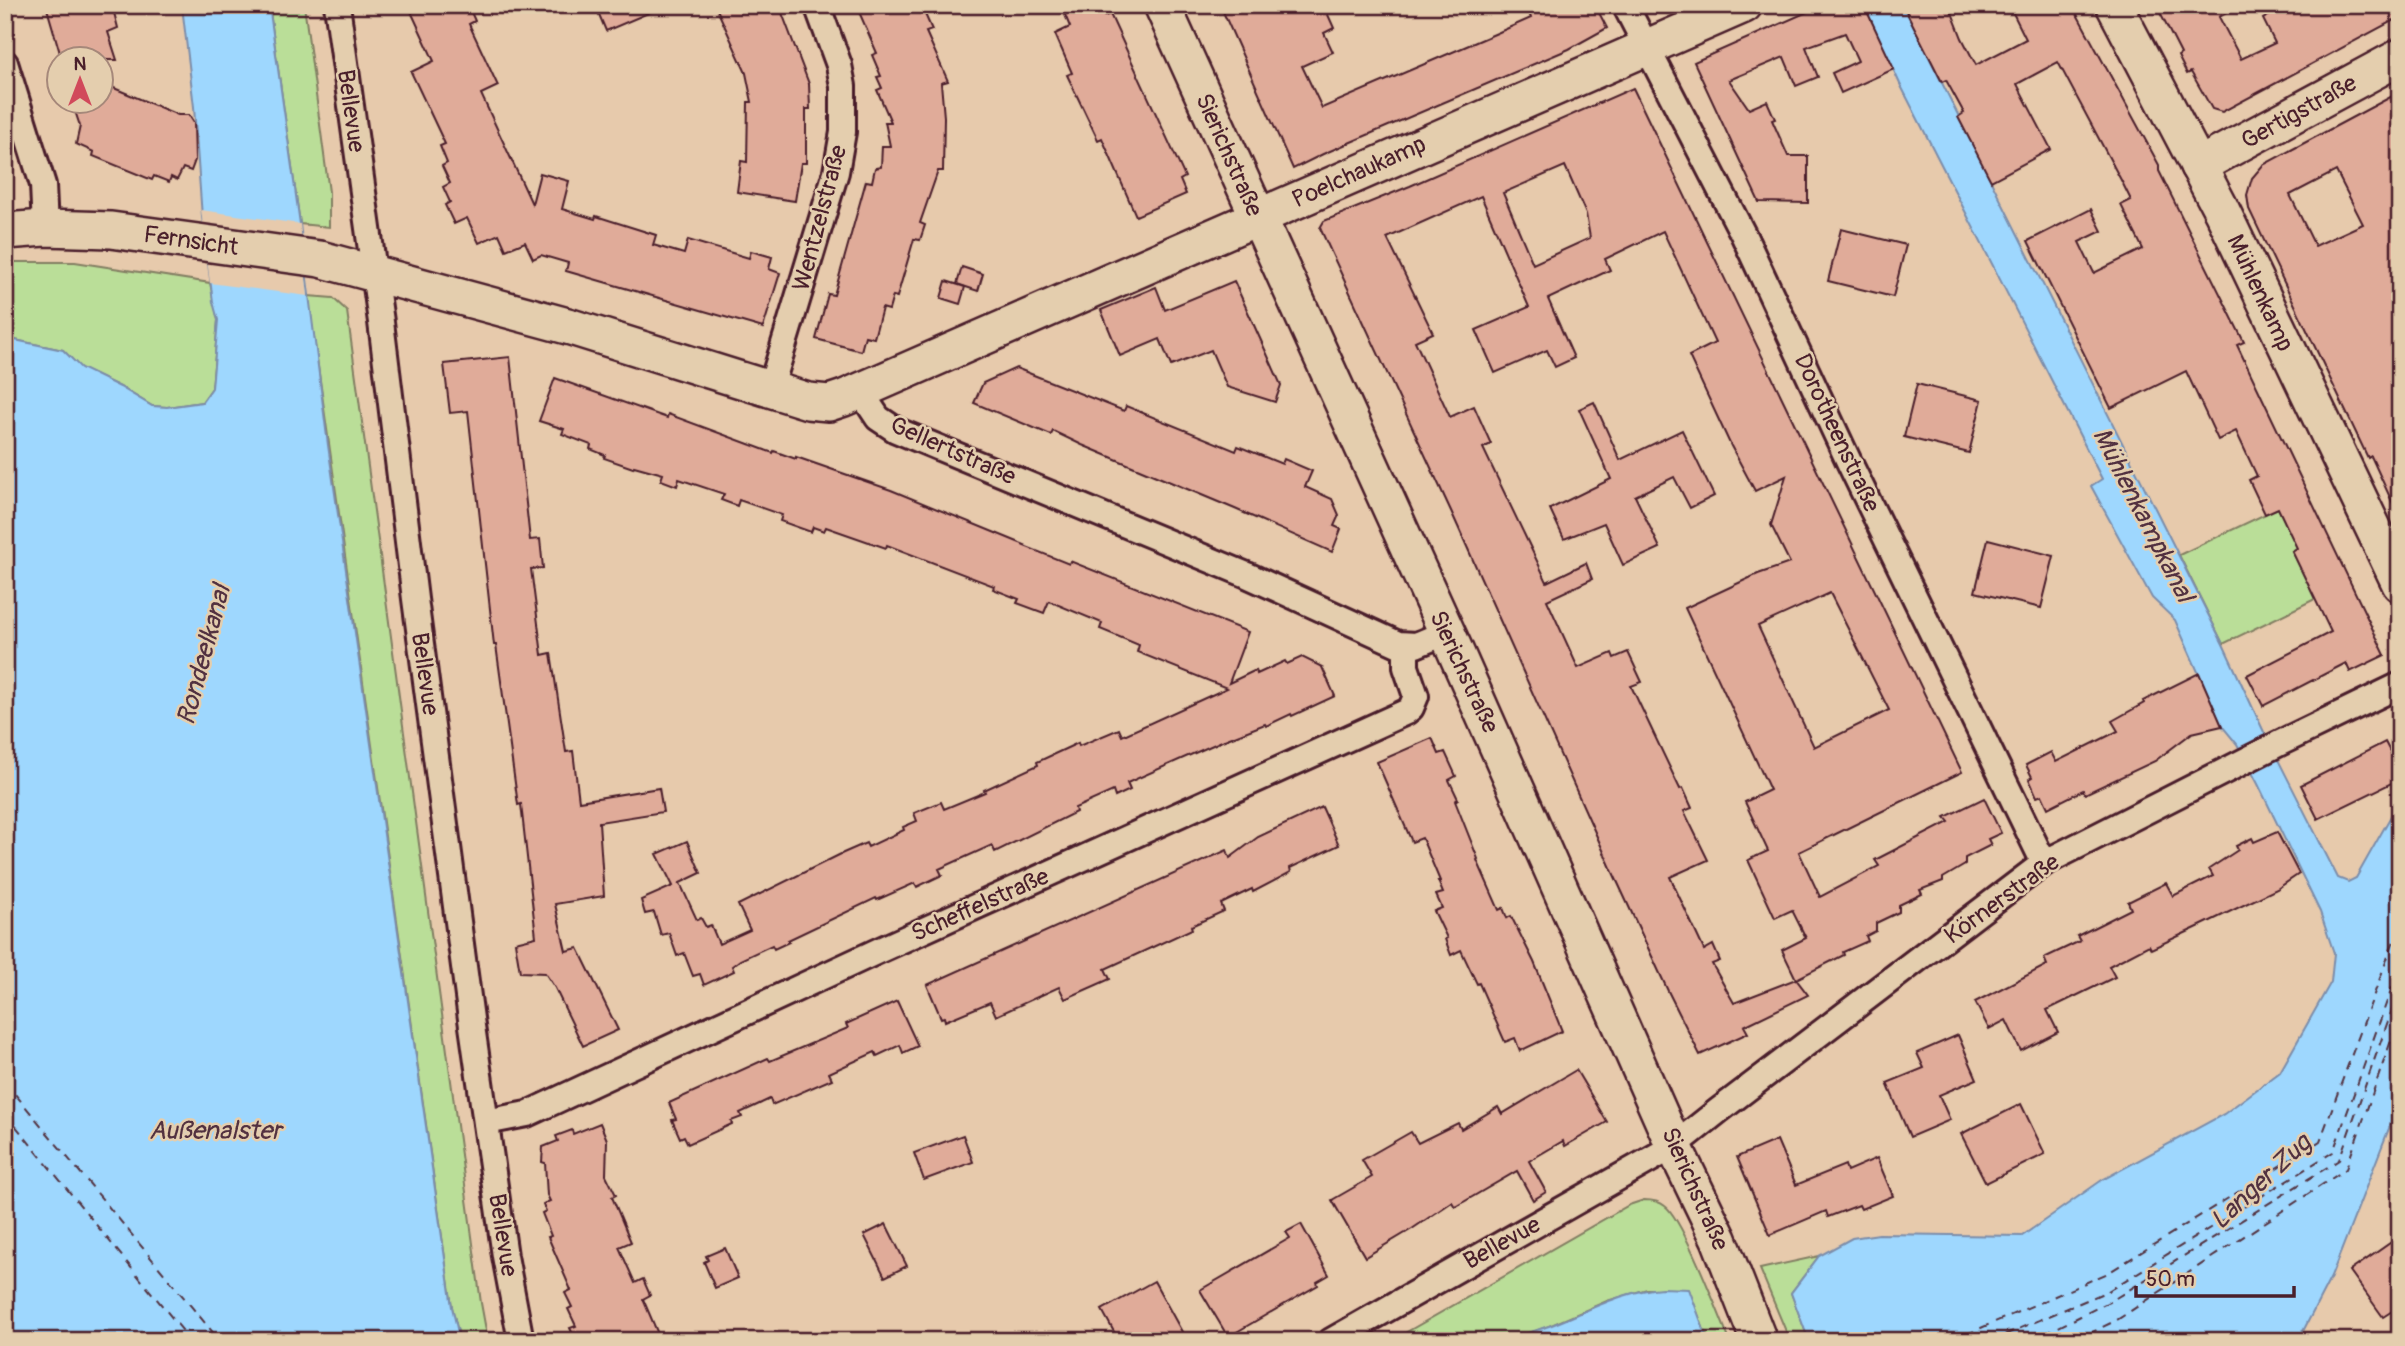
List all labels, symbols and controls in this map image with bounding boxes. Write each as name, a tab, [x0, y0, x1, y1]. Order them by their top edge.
north arrow	[46, 46, 116, 116]
text: N	[74, 52, 87, 76]
street label: Bellevue	[331, 68, 371, 154]
street label: Gertigstraße	[2236, 68, 2362, 156]
street label: Sierichstraße	[1189, 89, 1269, 221]
street label: Poelchaukamp	[1287, 130, 1431, 214]
street label: Wentzelstraße	[787, 142, 853, 294]
street label: Fernsicht	[142, 220, 241, 262]
street label: Mühlenkamp	[2220, 230, 2300, 356]
street label: Dorotheenstraße	[1788, 349, 1886, 517]
street label: Gellertstraße	[886, 410, 1020, 492]
water label: Mühlenkampkanal	[2085, 423, 2202, 610]
water label: Rondeelkanal	[170, 579, 239, 728]
street label: Sierichstraße	[1423, 606, 1505, 738]
street label: Bellevue	[405, 631, 445, 717]
street label: Körnerstraße	[1939, 847, 2065, 950]
street label: Scheffelstraße	[907, 862, 1053, 948]
water label: Außenalster	[149, 1115, 285, 1147]
street label: Sierichstraße	[1655, 1123, 1735, 1255]
water label: Langer Zug	[2204, 1126, 2319, 1236]
street label: Bellevue	[482, 1192, 524, 1279]
street label: Bellevue	[1459, 1210, 1546, 1276]
scale bar	[2136, 1255, 2293, 1299]
text: 50 m	[2146, 1266, 2195, 1293]

